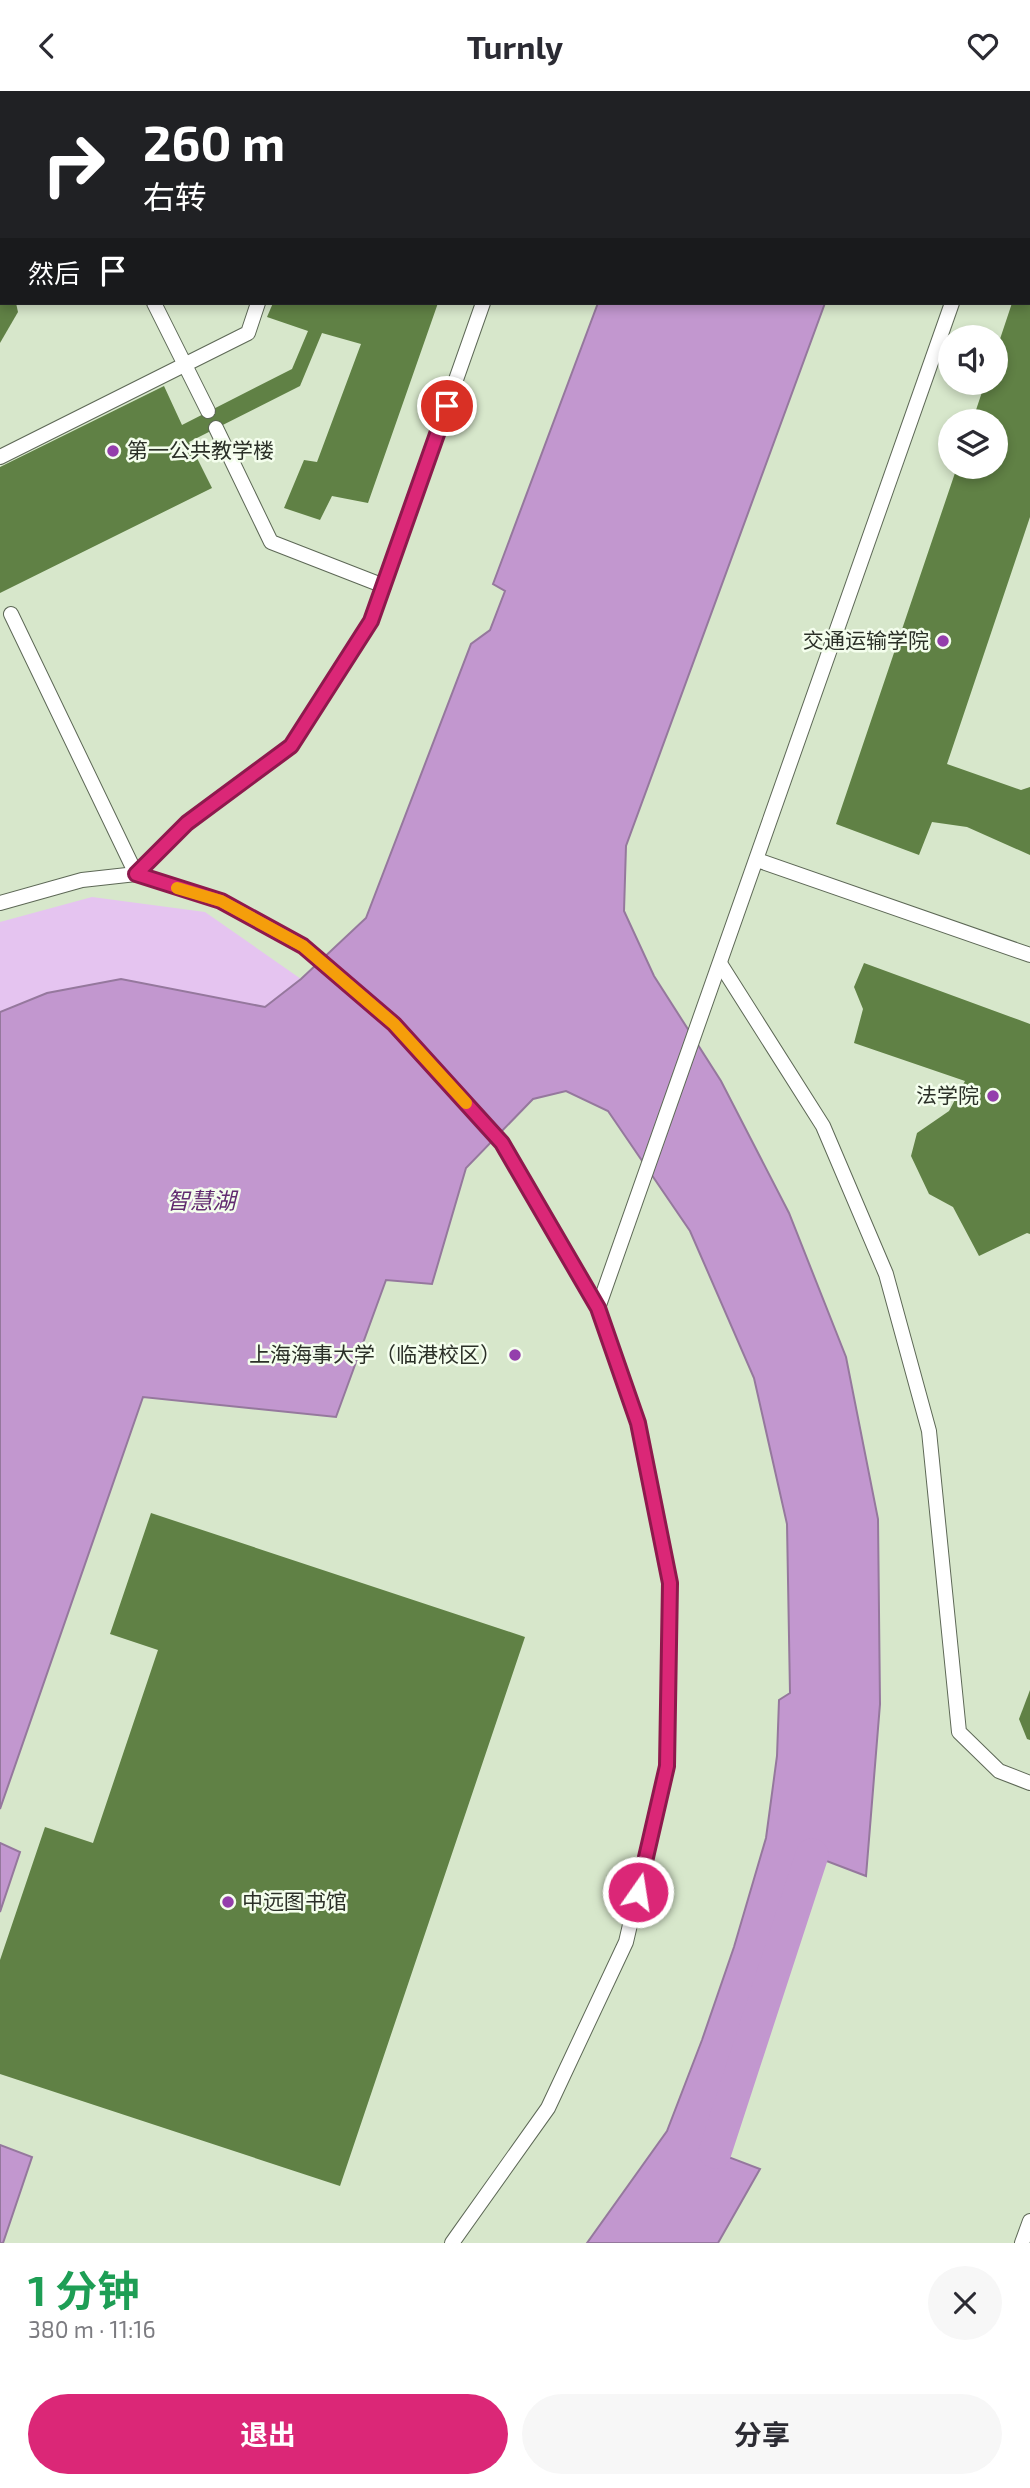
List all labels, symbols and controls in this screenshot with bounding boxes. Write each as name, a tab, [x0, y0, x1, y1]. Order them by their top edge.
icon: back	[28, 27, 66, 65]
text: Turnly	[467, 27, 563, 65]
icon: heart	[964, 27, 1002, 65]
text: 260 m	[143, 112, 285, 171]
icon: right	[28, 119, 119, 210]
text: 右转	[143, 177, 207, 215]
icon: arrive	[94, 252, 132, 290]
text: 然后	[28, 257, 80, 288]
map controls	[938, 325, 1008, 479]
button: sound	[938, 325, 1008, 395]
pin	[417, 376, 477, 436]
icon: arrive	[428, 387, 466, 425]
button: layers	[938, 409, 1008, 479]
place label: 第一公共教学楼	[127, 437, 274, 462]
marker: 第一公共教学楼	[105, 443, 121, 459]
place label: 交通运输学院	[803, 627, 929, 652]
marker: 交通运输学院	[935, 633, 951, 649]
place label: 法学院	[916, 1082, 979, 1107]
marker: 法学院	[985, 1088, 1001, 1104]
water label: 智慧湖	[167, 1186, 239, 1214]
place label: 上海海事大学（临港校区）	[249, 1341, 501, 1366]
marker: 上海海事大学（临港校区）	[507, 1347, 523, 1363]
position arrow	[601, 1855, 675, 1929]
place label: 中远图书馆	[242, 1888, 347, 1913]
marker: 中远图书馆	[220, 1894, 236, 1910]
text: 1 分钟	[28, 2264, 139, 2314]
button: close	[928, 2266, 1002, 2340]
text: 380 m · 11:16	[28, 2315, 156, 2343]
button: 退出	[28, 2394, 508, 2474]
button: 分享	[522, 2394, 1002, 2474]

